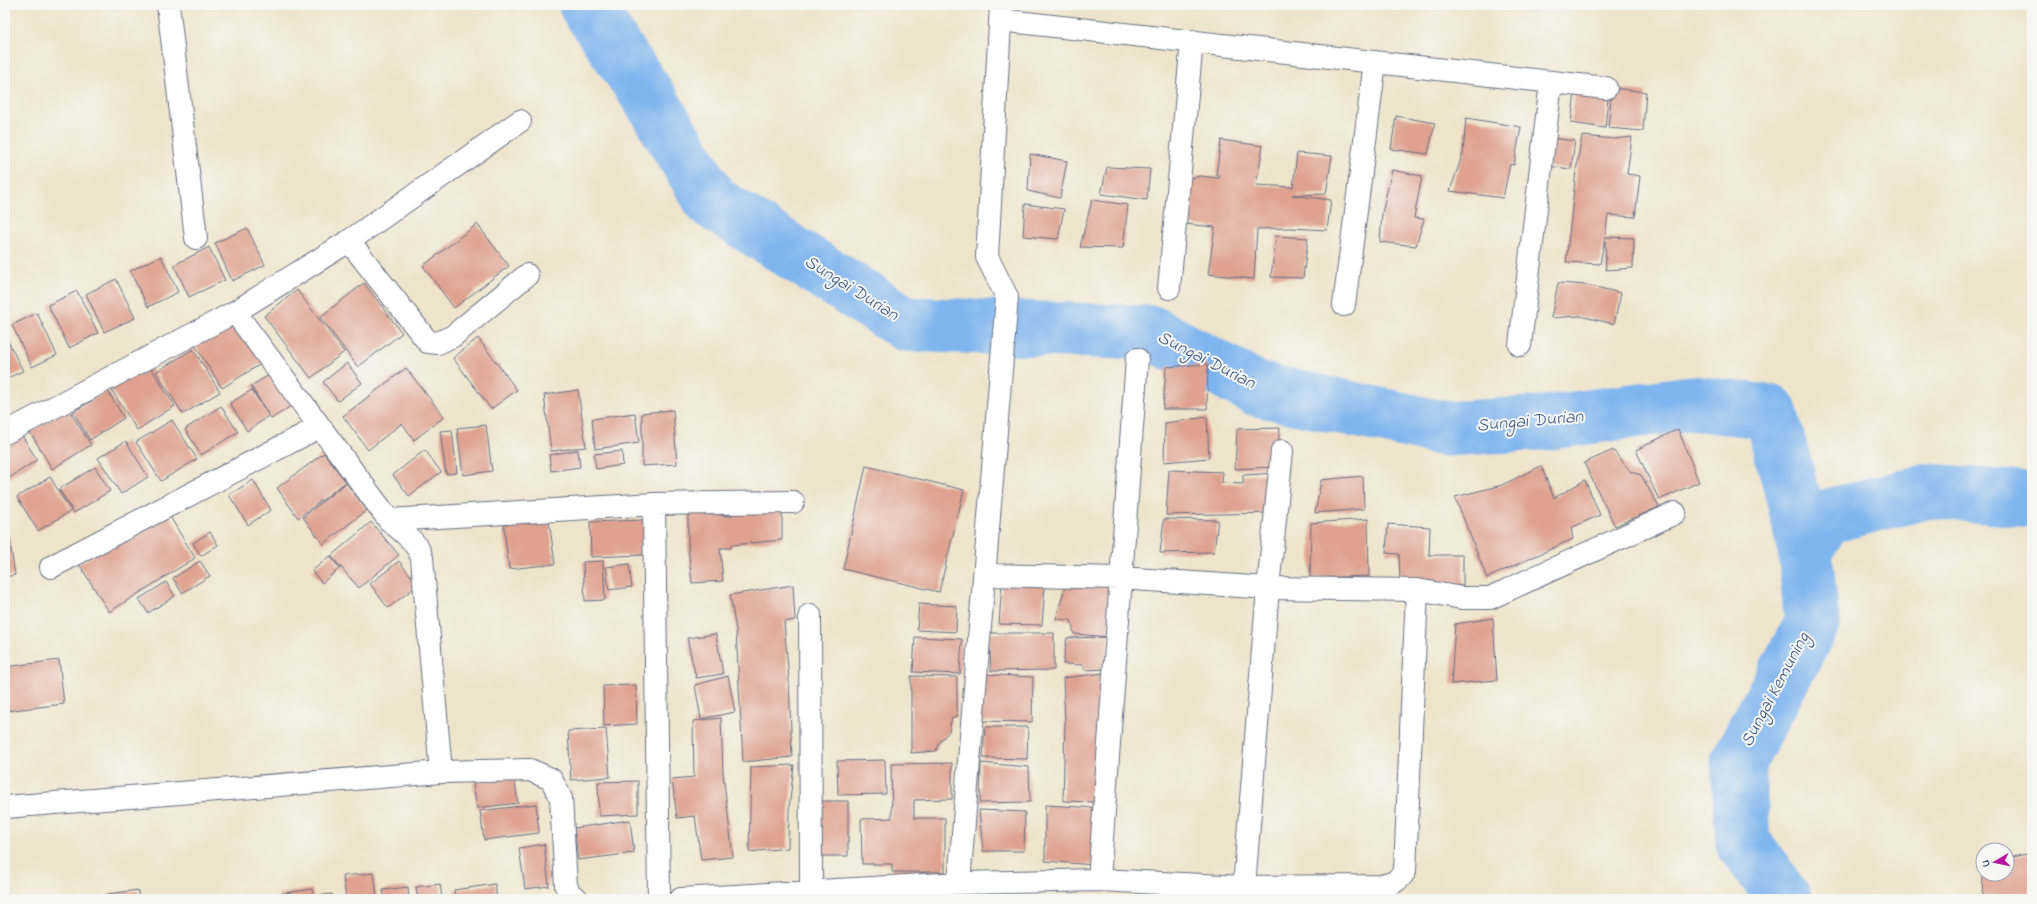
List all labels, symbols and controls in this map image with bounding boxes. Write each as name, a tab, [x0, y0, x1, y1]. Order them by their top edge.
water label: Sungai Durian	[799, 250, 904, 329]
water label: Sungai Durian	[1152, 325, 1261, 397]
water label: Sungai Durian	[1476, 404, 1586, 440]
water label: Sungai Kemuning	[1735, 627, 1818, 752]
north arrow	[1975, 842, 2015, 882]
text: U	[1978, 859, 1995, 868]

